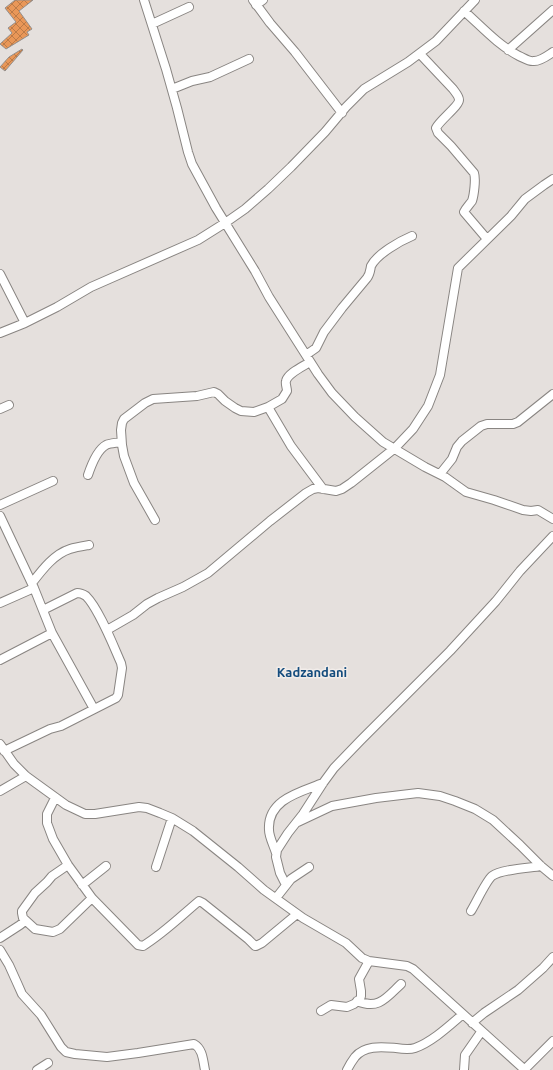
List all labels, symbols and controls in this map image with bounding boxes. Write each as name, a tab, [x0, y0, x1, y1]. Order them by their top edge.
district label: Kadzandani	[277, 665, 347, 679]

